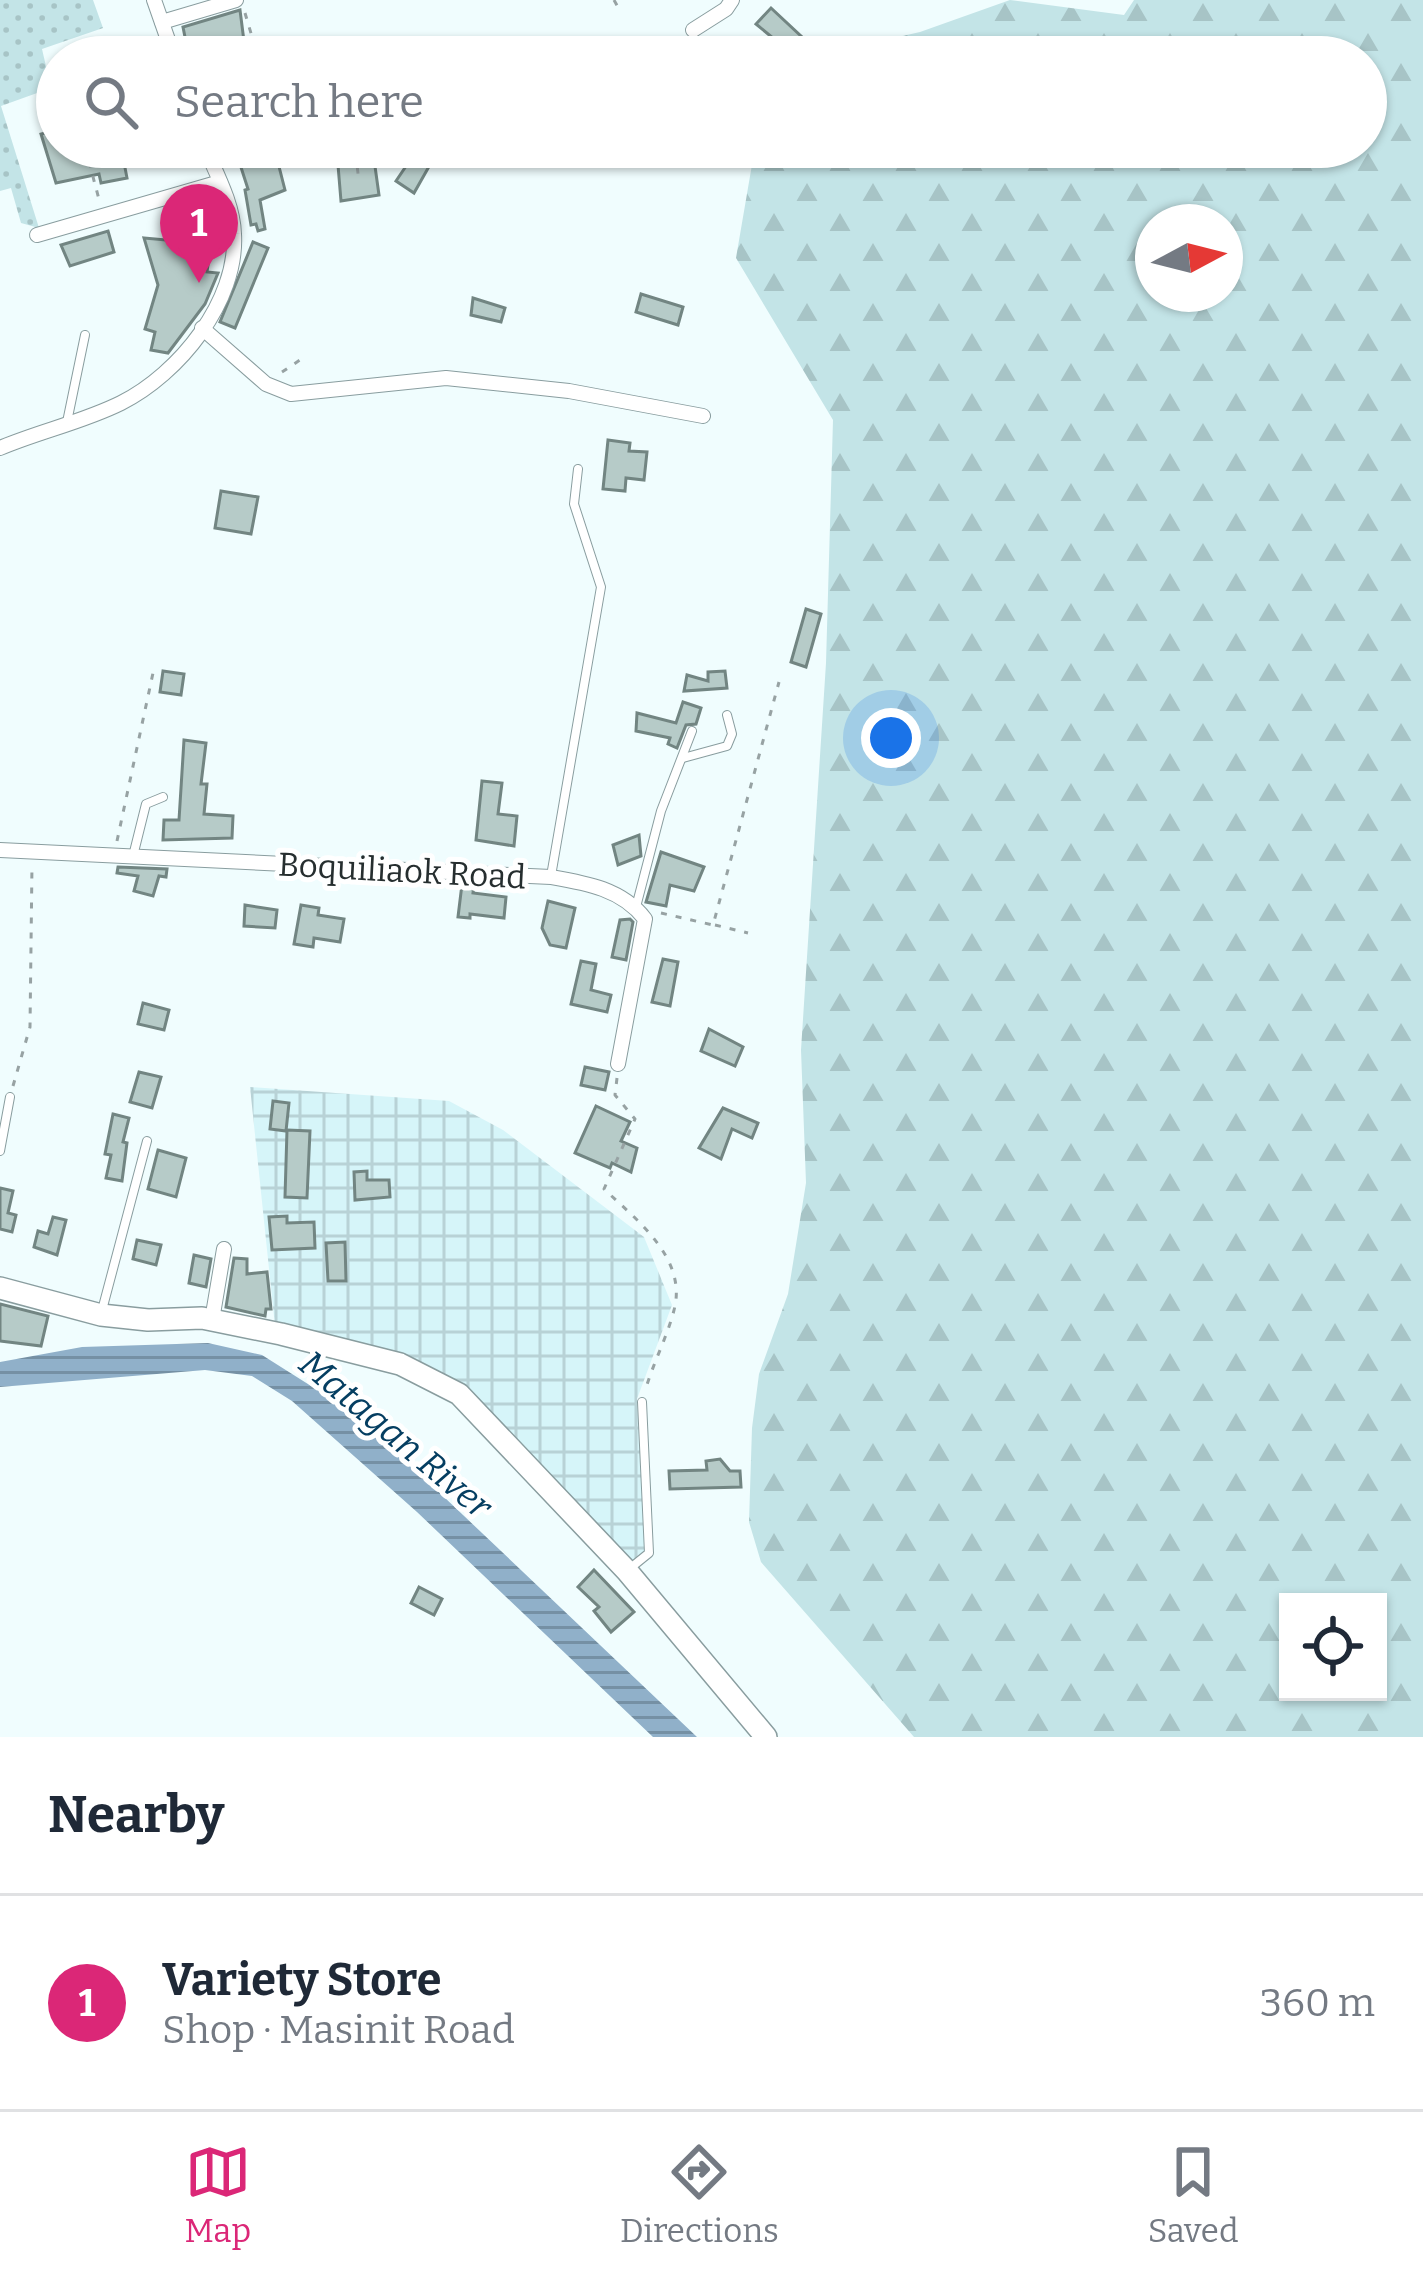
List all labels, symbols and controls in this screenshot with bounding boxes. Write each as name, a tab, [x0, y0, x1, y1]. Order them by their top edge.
search box	[36, 36, 1387, 168]
icon: search	[78, 69, 144, 135]
text: Search here	[174, 75, 424, 129]
pin: 1	[160, 184, 238, 283]
north arrow	[1135, 204, 1243, 312]
your location	[861, 708, 921, 768]
street label: Boquiliaok Road	[277, 845, 527, 897]
water label: Matagan River	[290, 1342, 502, 1529]
map controls	[1279, 1593, 1387, 1701]
button: locate	[1279, 1593, 1387, 1701]
text: Nearby	[48, 1784, 224, 1846]
text: Variety Store	[162, 1953, 441, 2007]
text: 1	[79, 1980, 95, 2026]
text: 360 m	[1260, 1980, 1375, 2026]
text: Shop · Masinit Road	[162, 2007, 515, 2053]
tab: Map	[185, 2139, 251, 2251]
tab: Directions	[620, 2139, 779, 2251]
tab: Saved	[1148, 2139, 1238, 2251]

